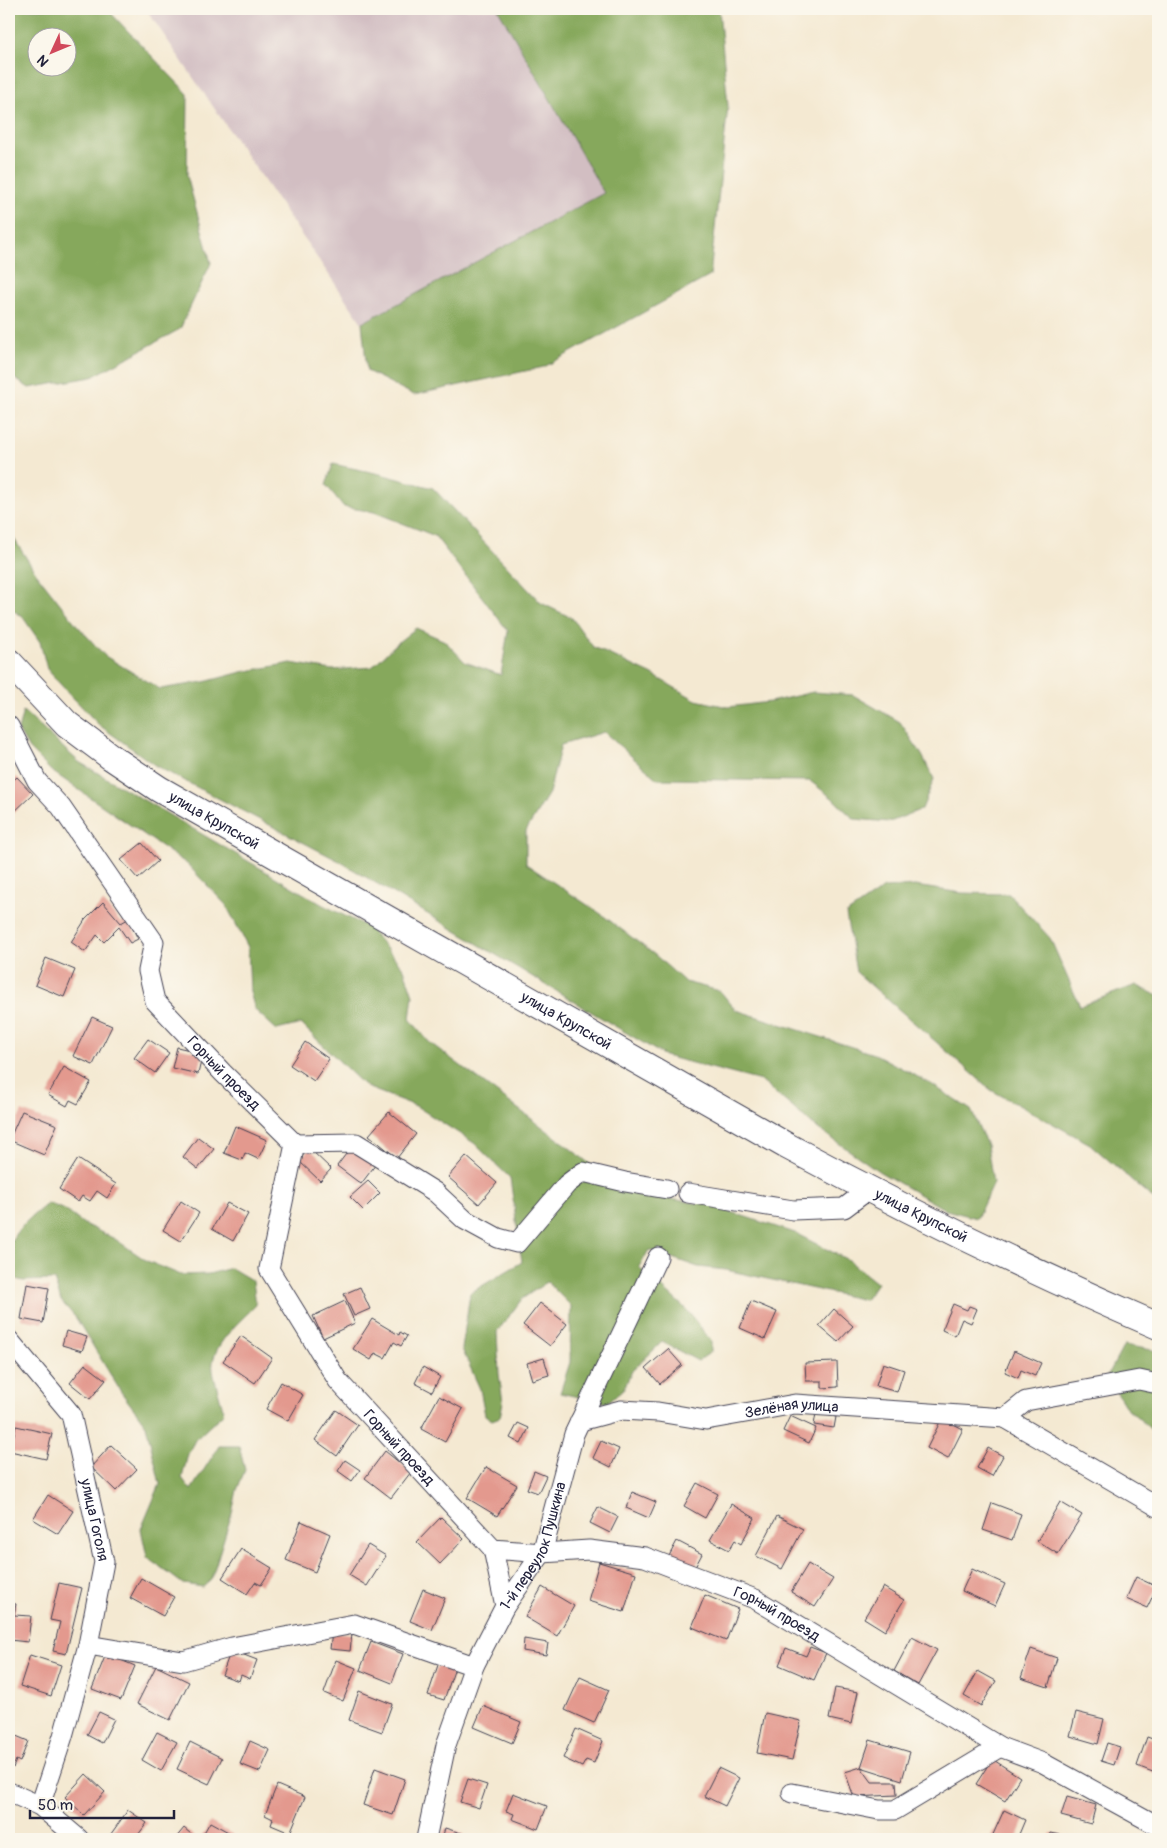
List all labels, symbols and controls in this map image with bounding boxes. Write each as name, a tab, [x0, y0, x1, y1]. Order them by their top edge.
north arrow	[28, 28, 78, 78]
text: N	[34, 51, 52, 70]
street label: улица Крупской	[165, 787, 263, 854]
street label: улица Крупской	[517, 987, 615, 1054]
street label: Горный проезд	[183, 1032, 264, 1114]
street label: улица Крупской	[871, 1184, 970, 1247]
street label: Зелёная улица	[743, 1394, 839, 1422]
street label: Горный проезд	[359, 1405, 439, 1489]
street label: улица Гоголя	[76, 1476, 113, 1563]
street label: 1-й переулок Пушкина	[496, 1480, 570, 1614]
street label: Горный проезд	[731, 1582, 824, 1646]
scale bar	[30, 1788, 174, 1820]
text: 50 m	[38, 1796, 73, 1815]

